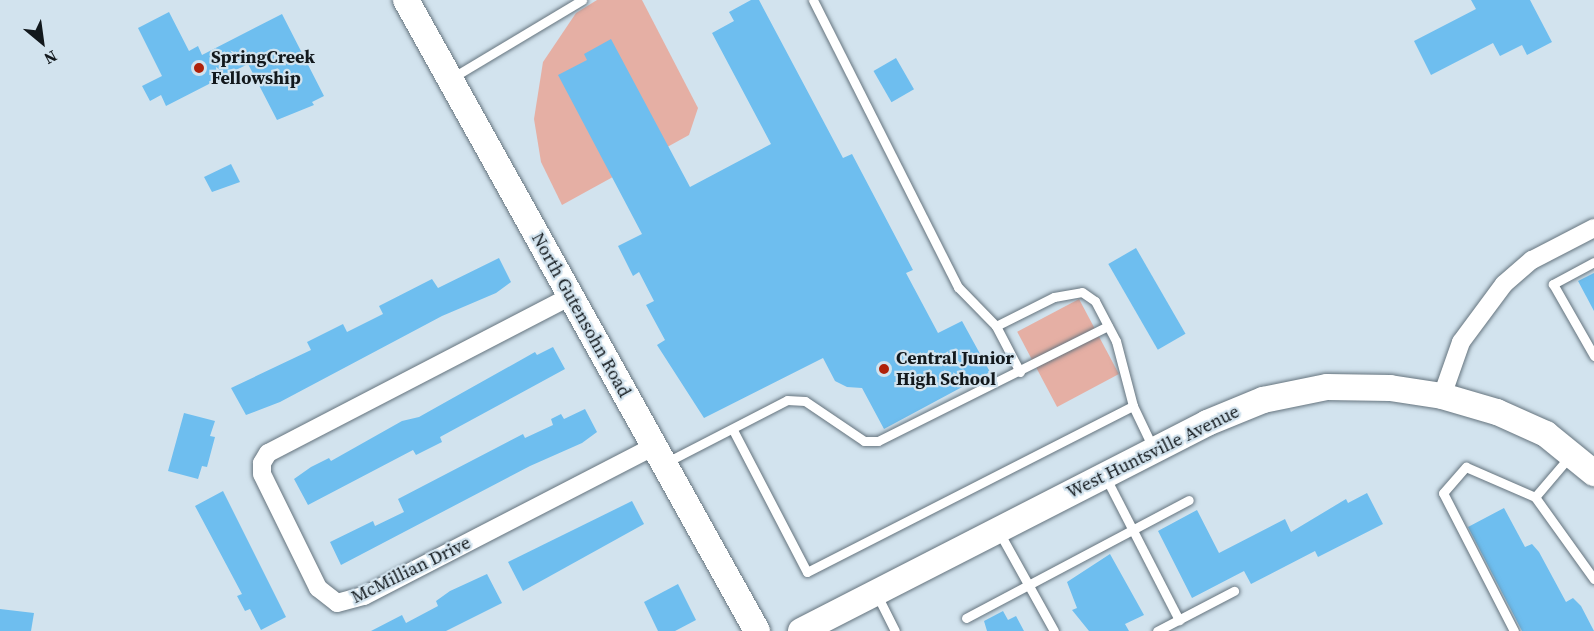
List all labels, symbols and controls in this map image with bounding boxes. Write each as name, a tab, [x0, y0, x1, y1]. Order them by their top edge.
north arrow	[12, 12, 72, 72]
text: N	[40, 45, 61, 70]
place label: SpringCreek Fellowship	[211, 47, 315, 90]
marker: SpringCreek Fellowship	[192, 61, 206, 75]
street label: North Gutensohn Road	[527, 229, 635, 401]
place label: Central Junior High School	[896, 348, 1014, 391]
marker: Central Junior High School	[877, 362, 891, 376]
street label: West Huntsville Avenue	[1063, 401, 1243, 503]
street label: McMillian Drive	[348, 532, 474, 608]

